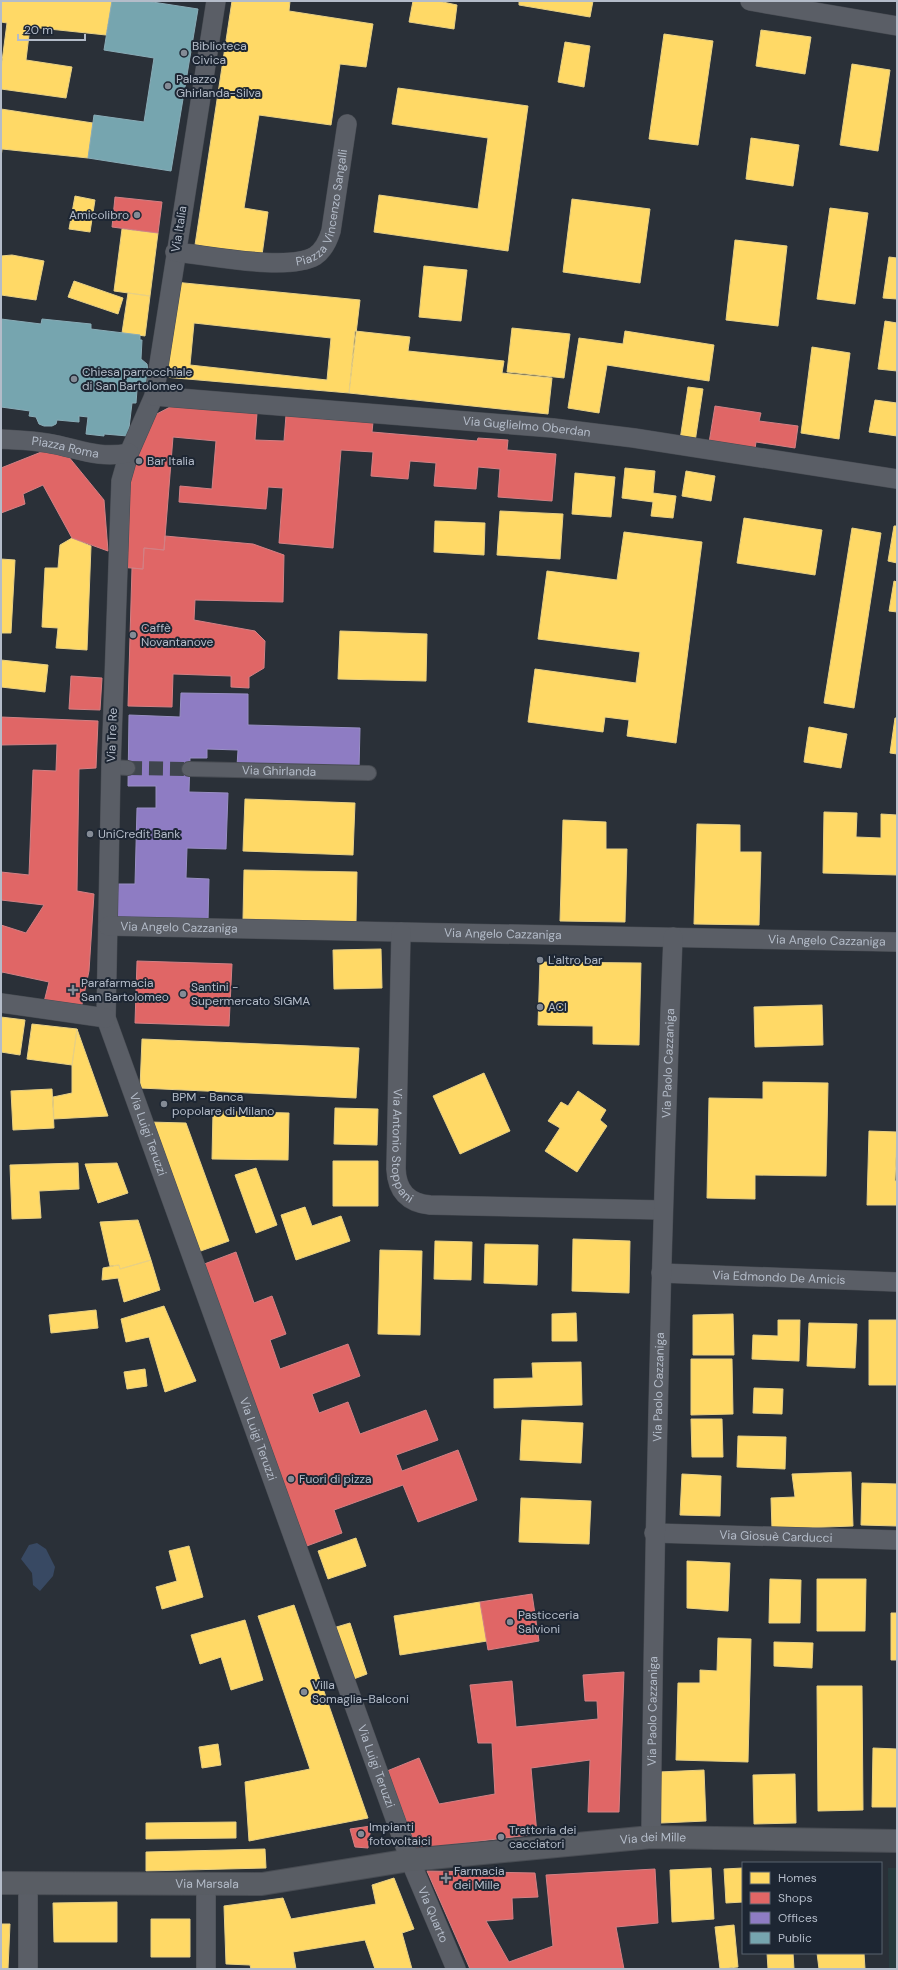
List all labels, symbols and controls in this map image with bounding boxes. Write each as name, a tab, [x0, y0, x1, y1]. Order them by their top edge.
scale bar	[18, 16, 85, 42]
text: 20 m	[24, 22, 53, 38]
place label: Biblioteca Civica	[192, 38, 247, 68]
marker: Biblioteca Civica	[179, 48, 189, 58]
place label: Palazzo Ghirlanda-Silva	[176, 71, 261, 101]
marker: Palazzo Ghirlanda-Silva	[163, 81, 173, 91]
street label: Piazza Vincenzo Sangalli	[294, 148, 351, 270]
street label: Via Italia	[167, 205, 191, 253]
place label: Amicolibro	[69, 207, 129, 223]
marker: Amicolibro	[132, 210, 142, 220]
place label: Chiesa parrocchiale di San Bartolomeo	[82, 364, 192, 394]
marker: Chiesa parrocchiale di San Bartolomeo	[69, 374, 79, 384]
street label: Via Guglielmo Oberdan	[462, 413, 592, 441]
street label: Piazza Roma	[31, 433, 100, 462]
place label: Bar Italia	[147, 453, 195, 469]
marker: Bar Italia	[134, 456, 144, 466]
place label: Caffè Novantanove	[141, 620, 214, 650]
marker: Caffè Novantanove	[128, 630, 138, 640]
street label: Via Tre Re	[103, 707, 121, 763]
street label: Via Ghirlanda	[242, 762, 316, 780]
place label: UniCredit Bank	[98, 826, 180, 842]
marker: UniCredit Bank	[85, 829, 95, 839]
street label: Via Angelo Cazzaniga	[120, 918, 238, 937]
street label: Via Angelo Cazzaniga	[444, 925, 562, 943]
street label: Via Angelo Cazzaniga	[768, 931, 886, 950]
place label: L'altro bar	[548, 952, 603, 968]
marker: L'altro bar	[535, 955, 545, 965]
place label: Parafarmacia San Bartolomeo	[81, 975, 169, 1005]
place label: Santini - Supermercato SIGMA	[191, 979, 310, 1009]
marker: Parafarmacia San Bartolomeo	[68, 985, 78, 995]
marker: Santini - Supermercato SIGMA	[178, 989, 188, 999]
place label: ACI	[548, 999, 567, 1015]
marker: ACI	[535, 1002, 545, 1012]
street label: Via Paolo Cazzaniga	[658, 1008, 678, 1118]
street label: Via Antonio Stoppani	[388, 1088, 416, 1207]
place label: BPM - Banca popolare di Milano	[172, 1089, 274, 1119]
street label: Via Luigi Teruzzi	[126, 1090, 170, 1178]
marker: BPM - Banca popolare di Milano	[159, 1099, 169, 1109]
street label: Via Edmondo De Amicis	[712, 1267, 846, 1288]
street label: Via Paolo Cazzaniga	[649, 1332, 668, 1442]
street label: Via Luigi Teruzzi	[236, 1395, 280, 1483]
place label: Fuori di pizza	[299, 1471, 371, 1487]
marker: Fuori di pizza	[286, 1474, 296, 1484]
street label: Via Giosuè Carducci	[719, 1527, 833, 1546]
place label: Pasticceria Salvioni	[518, 1607, 579, 1637]
marker: Pasticceria Salvioni	[505, 1617, 515, 1627]
street label: Via Paolo Cazzaniga	[644, 1656, 661, 1766]
place label: Villa Somaglia-Balconi	[312, 1677, 409, 1707]
marker: Villa Somaglia-Balconi	[299, 1687, 309, 1697]
street label: Via Luigi Teruzzi	[354, 1723, 399, 1810]
place label: Impianti fotovoltaici	[369, 1819, 431, 1849]
place label: Trattoria dei cacciatori	[509, 1822, 577, 1852]
marker: Impianti fotovoltaici	[356, 1829, 366, 1839]
street label: Via dei Mille	[619, 1829, 686, 1848]
marker: Trattoria dei cacciatori	[496, 1832, 506, 1842]
legend	[742, 1862, 882, 1954]
place label: Farmacia dei Mille	[454, 1863, 504, 1893]
text: Homes	[778, 1870, 817, 1886]
marker: Farmacia dei Mille	[441, 1873, 451, 1883]
street label: Via Marsala	[175, 1876, 239, 1892]
street label: Via Quarto	[414, 1884, 452, 1945]
text: Shops	[778, 1890, 813, 1906]
text: Offices	[778, 1910, 818, 1926]
text: Public	[778, 1930, 812, 1946]

